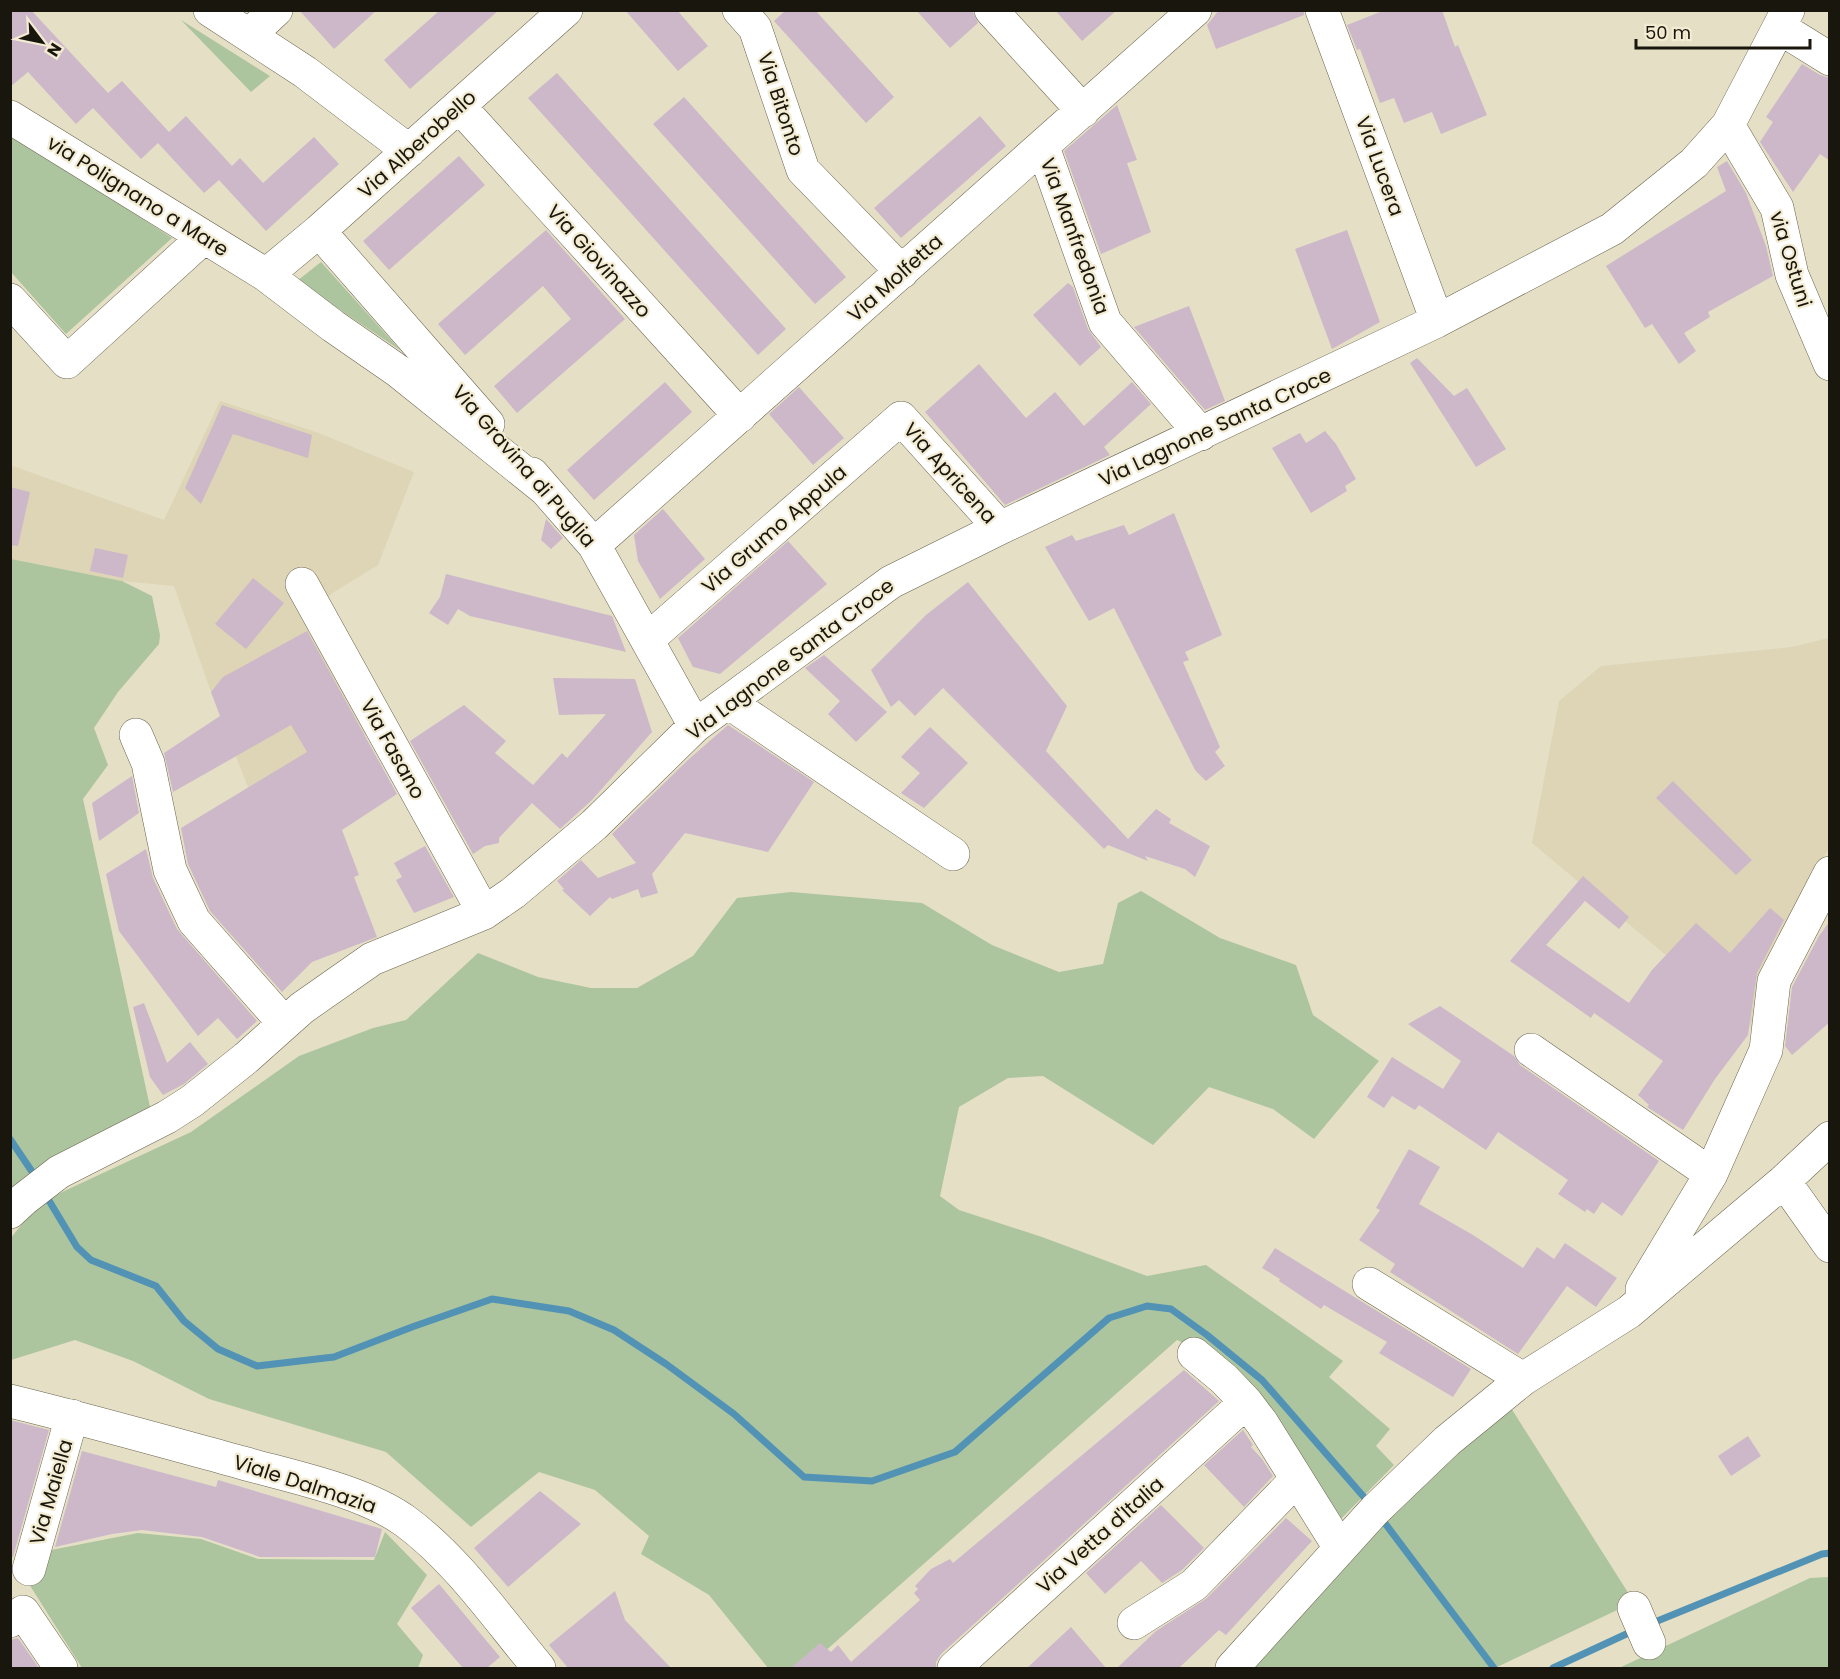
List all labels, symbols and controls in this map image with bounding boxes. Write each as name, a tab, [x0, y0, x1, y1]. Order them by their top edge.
north arrow	[12, 12, 72, 72]
scale bar	[1636, 12, 1810, 50]
text: 50 m	[1645, 20, 1691, 45]
text: N	[41, 38, 67, 61]
street label: Via Bitonto	[751, 49, 811, 159]
street label: Via Alberobello	[352, 83, 482, 205]
street label: Via Lucera	[1349, 112, 1411, 220]
street label: via Polignano a Mare	[42, 129, 234, 263]
street label: Via Manfredonia	[1034, 154, 1116, 318]
street label: Via Giovinazzo	[540, 198, 658, 324]
street label: via Ostuni	[1763, 208, 1819, 310]
street label: Via Molfetta	[841, 228, 949, 328]
street label: Via Lagnone Santa Croce	[1094, 361, 1336, 493]
street label: Via Gravina di Puglia	[446, 379, 602, 553]
street label: Via Apricena	[897, 416, 1003, 530]
street label: Via Grumo Appula	[696, 458, 852, 600]
street label: Via Lagnone Santa Croce	[680, 572, 900, 746]
street label: Via Fasano	[354, 694, 432, 804]
street label: Via Maiella	[23, 1436, 79, 1548]
street label: Viale Dalmazia	[230, 1448, 380, 1520]
street label: Via Vetta d'Italia	[1030, 1470, 1170, 1600]

